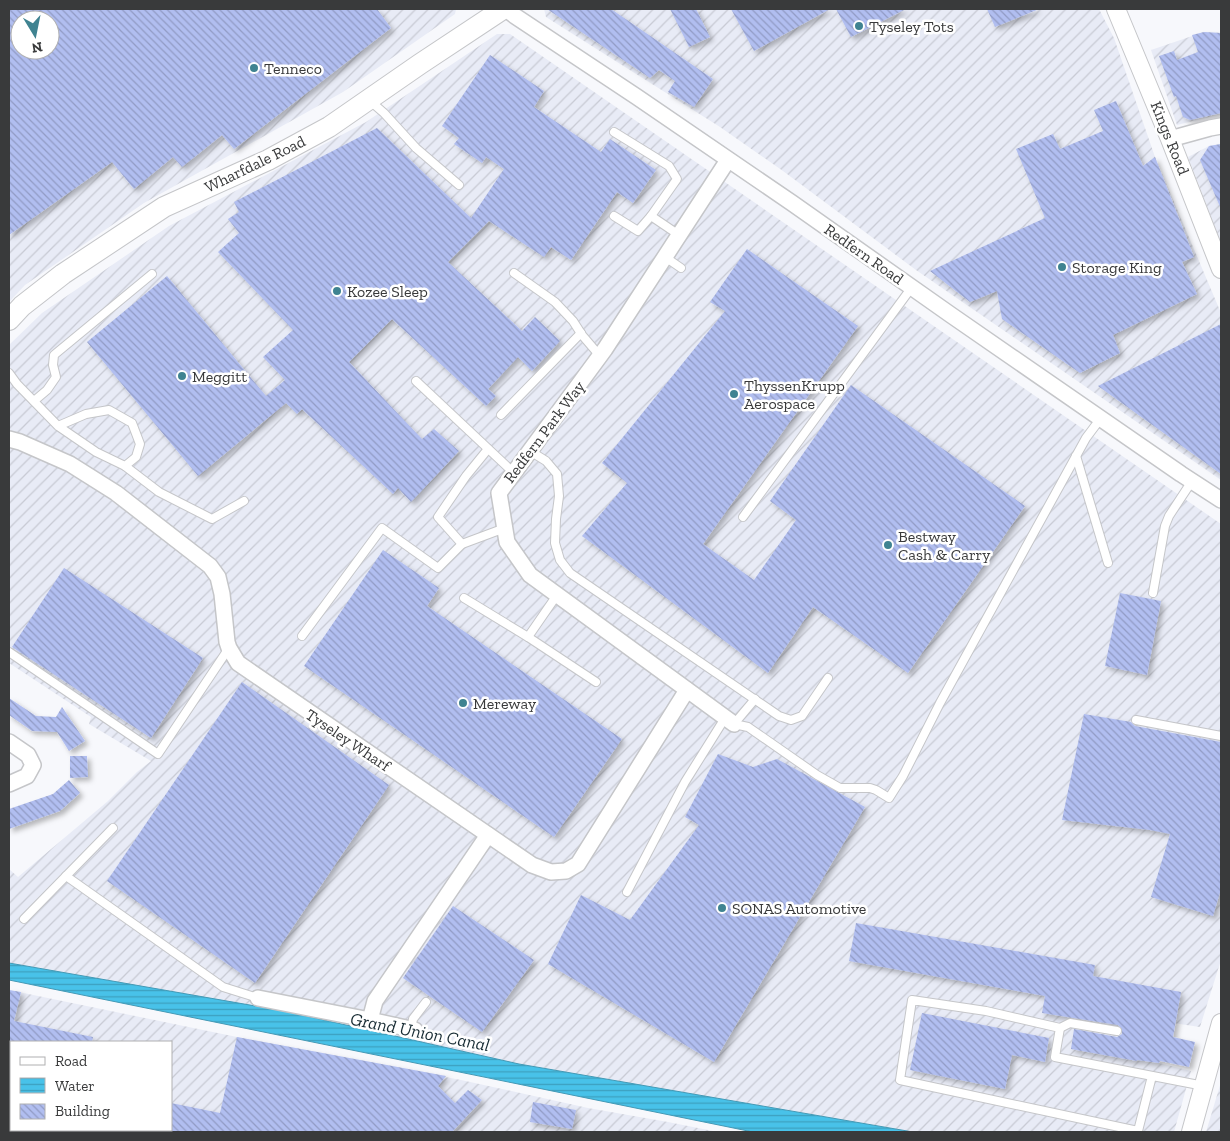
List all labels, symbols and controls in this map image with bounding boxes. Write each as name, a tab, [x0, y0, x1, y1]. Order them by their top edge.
north arrow	[10, 10, 60, 60]
place label: Tyseley Tots	[869, 17, 954, 36]
marker: Tyseley Tots	[853, 20, 865, 32]
text: N	[30, 38, 44, 57]
place label: Tenneco	[264, 59, 322, 78]
marker: Tenneco	[248, 62, 260, 74]
street label: Kings Road	[1147, 98, 1193, 178]
street label: Wharfdale Road	[202, 131, 309, 197]
street label: Redfern Road	[821, 220, 907, 288]
place label: Storage King	[1072, 258, 1162, 277]
marker: Storage King	[1056, 261, 1068, 273]
place label: Kozee Sleep	[347, 282, 428, 301]
marker: Kozee Sleep	[331, 285, 343, 297]
place label: Meggitt	[192, 367, 247, 386]
marker: Meggitt	[176, 370, 188, 382]
place label: ThyssenKrupp Aerospace	[744, 376, 845, 413]
street label: Redfern Park Way	[499, 377, 589, 487]
marker: ThyssenKrupp Aerospace	[728, 388, 740, 400]
place label: Bestway Cash & Carry	[898, 527, 991, 564]
marker: Bestway Cash & Carry	[882, 539, 894, 551]
place label: Mereway	[473, 694, 537, 713]
marker: Mereway	[457, 697, 469, 709]
street label: Tyseley Wharf	[302, 705, 395, 776]
place label: SONAS Automotive	[732, 899, 866, 918]
marker: SONAS Automotive	[716, 902, 728, 914]
water label: Grand Union Canal	[349, 1008, 491, 1056]
legend	[10, 1041, 172, 1131]
text: Road	[55, 1052, 88, 1070]
text: Water	[55, 1077, 95, 1095]
text: Building	[55, 1102, 110, 1120]

